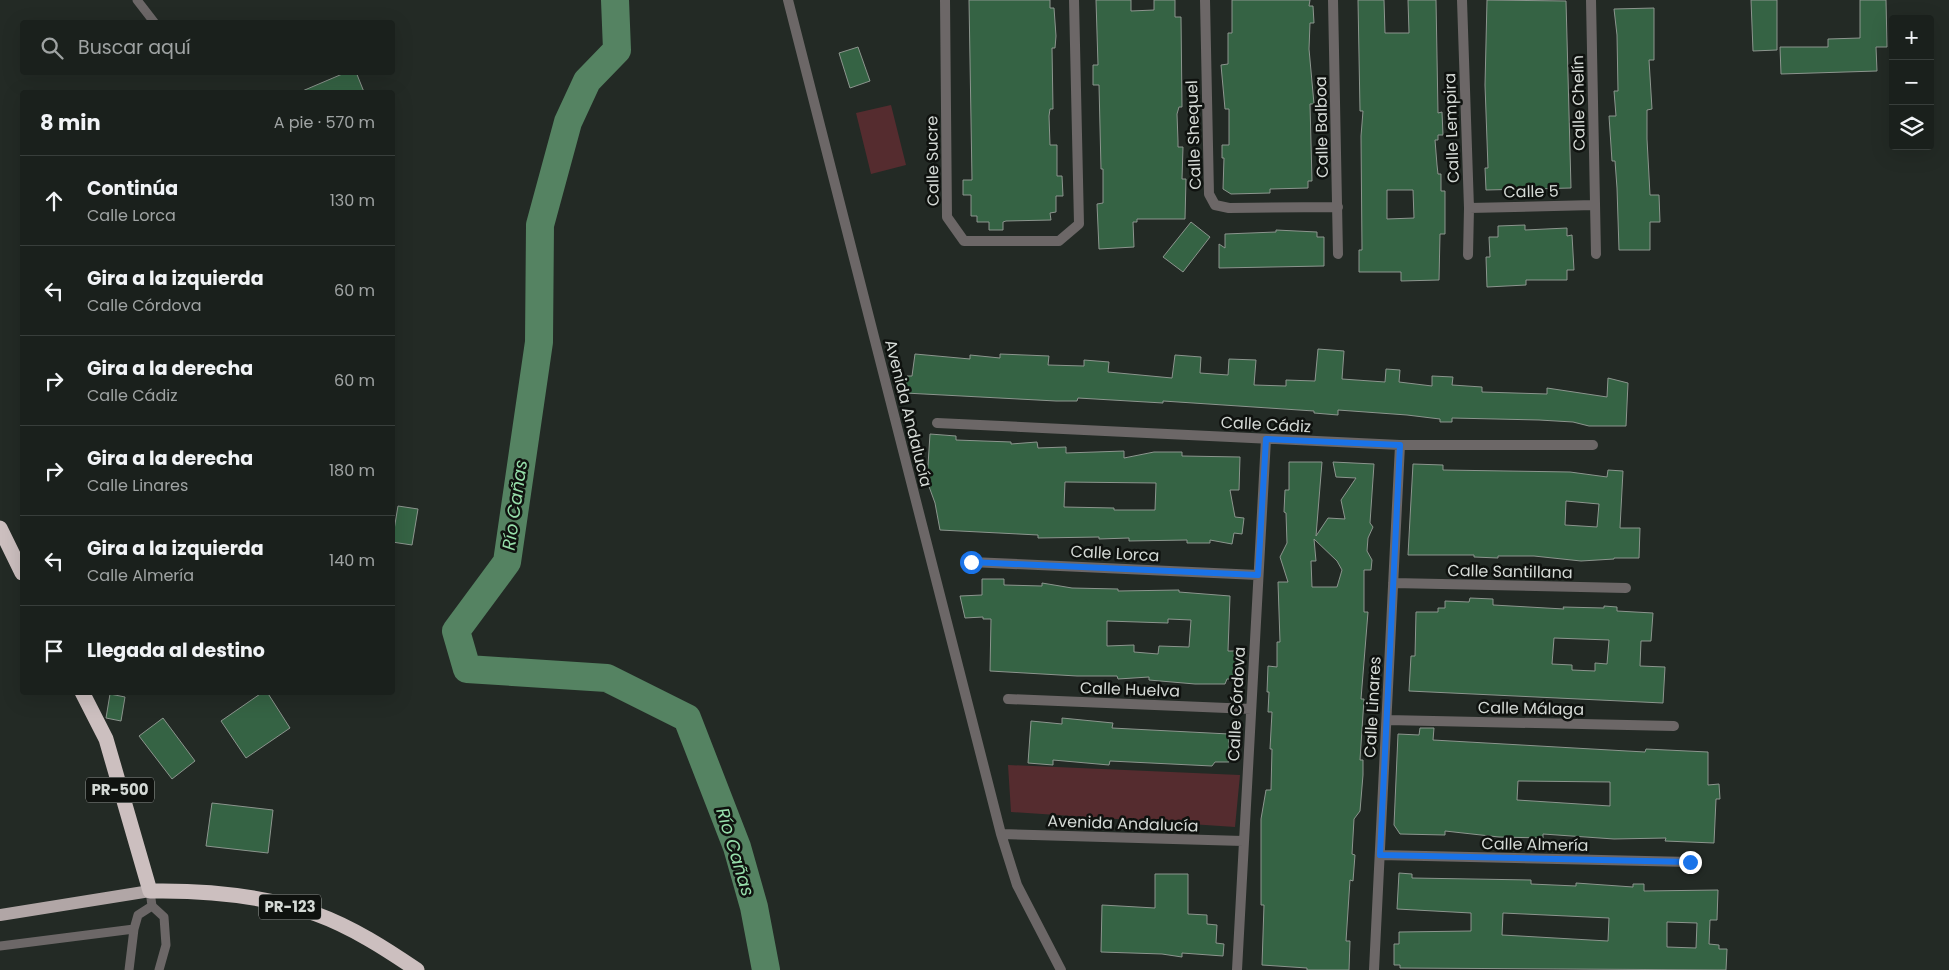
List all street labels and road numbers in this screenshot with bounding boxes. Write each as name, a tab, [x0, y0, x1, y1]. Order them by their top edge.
street label: Calle Chelín	[1566, 55, 1591, 151]
street label: Calle Lempira	[1438, 73, 1465, 183]
street label: Calle Balboa	[1309, 76, 1334, 178]
street label: Calle Shequel	[1180, 80, 1207, 190]
street label: Calle Sucre	[920, 115, 945, 206]
street label: Calle 5	[1503, 180, 1559, 203]
street label: Avenida Andalucía	[879, 337, 938, 489]
street label: Calle Cádiz	[1220, 411, 1312, 438]
street label: Calle Lorca	[1070, 540, 1160, 567]
street label: Calle Santillana	[1447, 559, 1573, 584]
street label: Calle Córdova	[1222, 646, 1251, 762]
street label: Calle Linares	[1358, 656, 1387, 758]
street label: Calle Huelva	[1080, 676, 1180, 703]
street label: Calle Málaga	[1478, 696, 1584, 721]
road number: PR-500	[86, 778, 154, 802]
street label: Avenida Andalucía	[1047, 809, 1199, 838]
street label: Calle Almería	[1481, 832, 1589, 857]
road number: PR-123	[259, 894, 321, 920]

